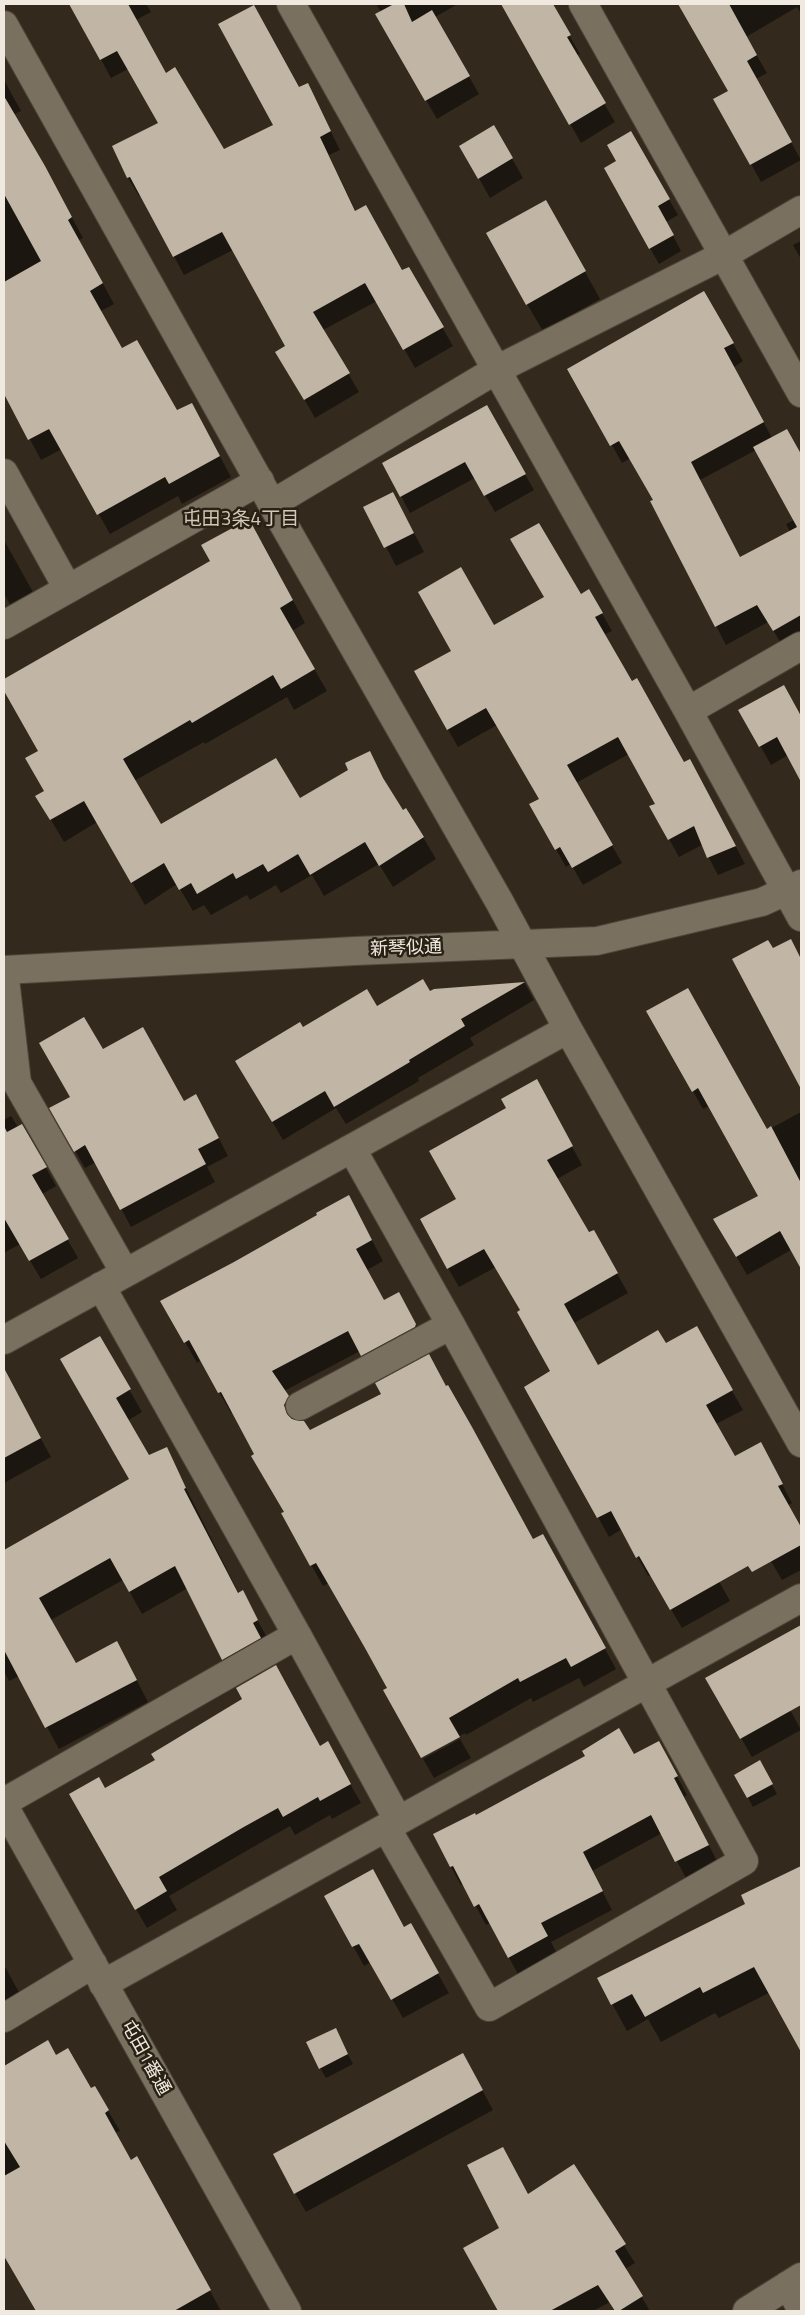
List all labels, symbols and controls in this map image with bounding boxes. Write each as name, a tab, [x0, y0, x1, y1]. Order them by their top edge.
district label: 屯田3条4丁目	[183, 509, 299, 531]
street label: 新琴似通	[370, 937, 442, 961]
street label: 屯田1番通	[116, 2017, 174, 2099]

